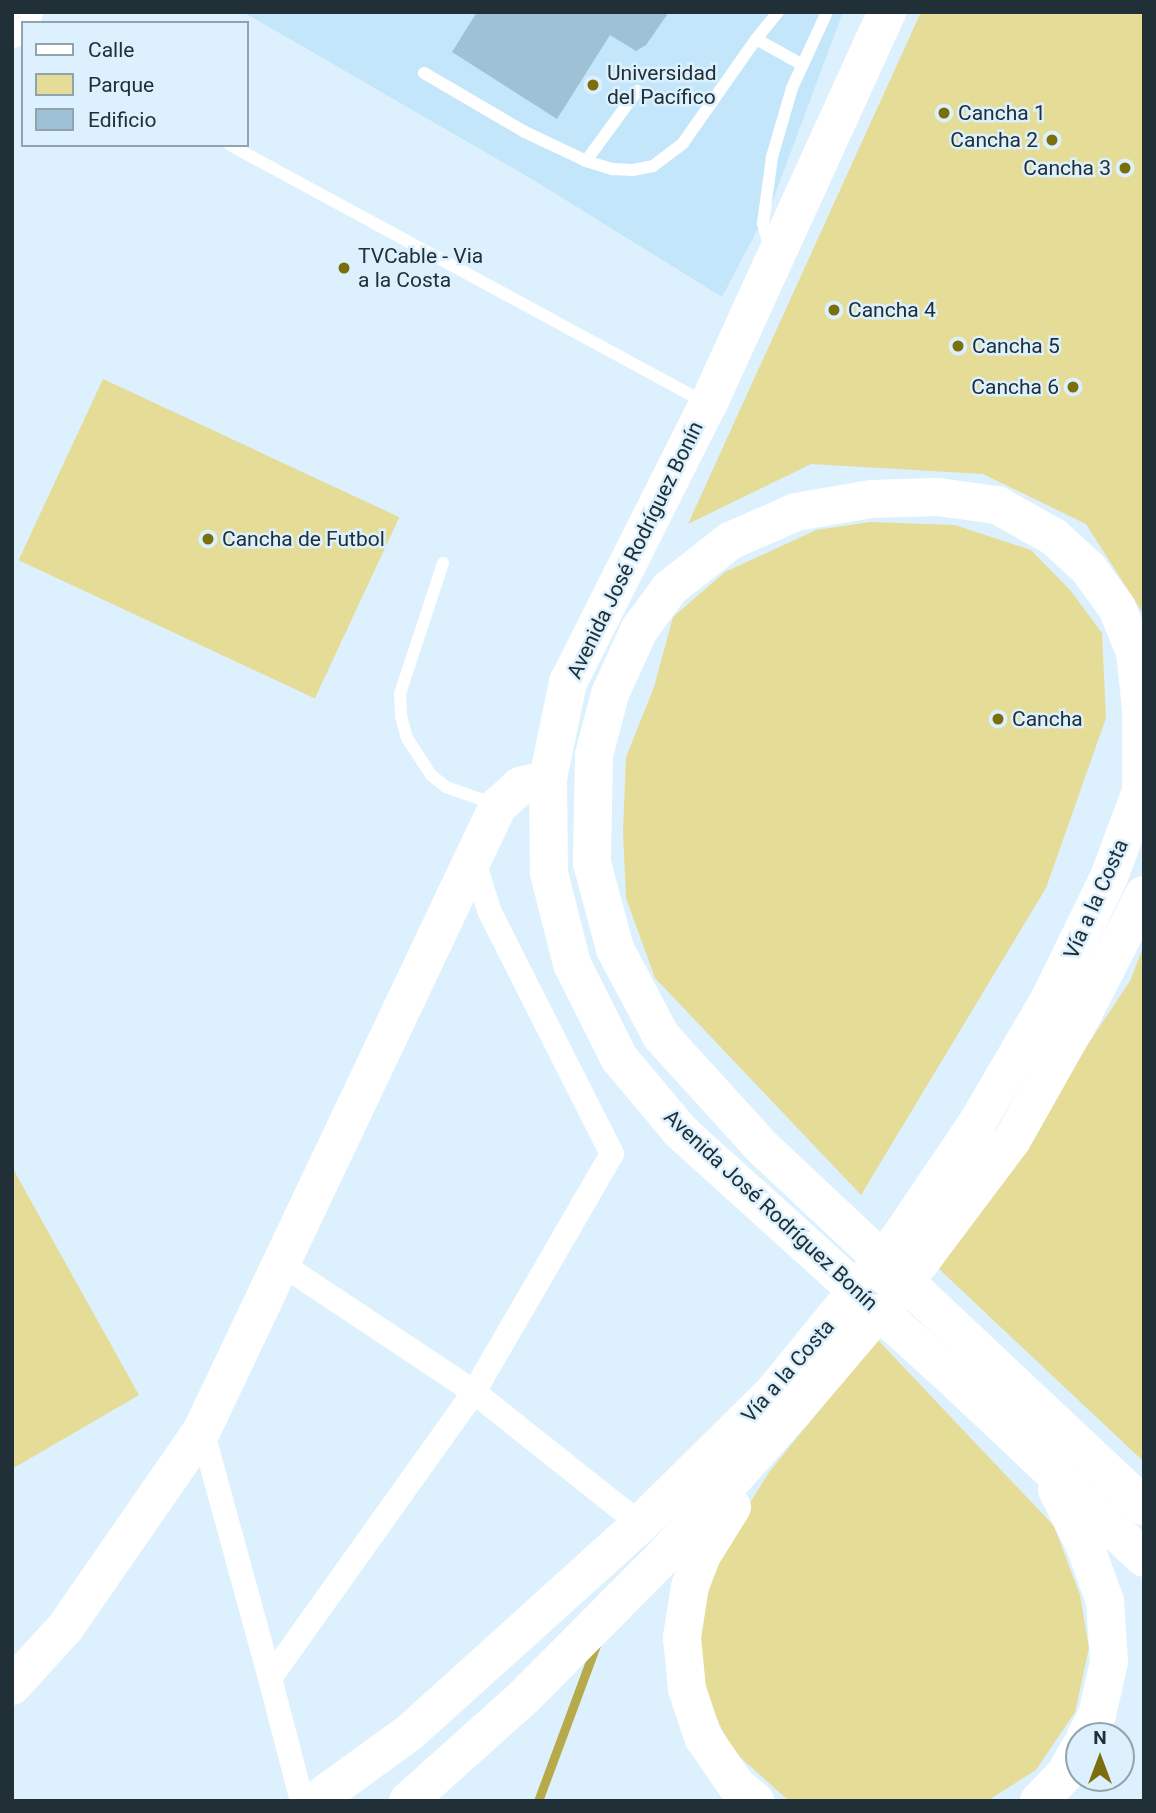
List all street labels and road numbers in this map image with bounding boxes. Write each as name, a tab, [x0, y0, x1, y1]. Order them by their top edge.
street label: Avenida José Rodríguez Bonín	[562, 417, 708, 683]
street label: Vía a la Costa	[1058, 835, 1134, 963]
street label: Avenida José Rodríguez Bonín	[659, 1104, 883, 1316]
street label: Vía a la Costa	[736, 1314, 840, 1428]

